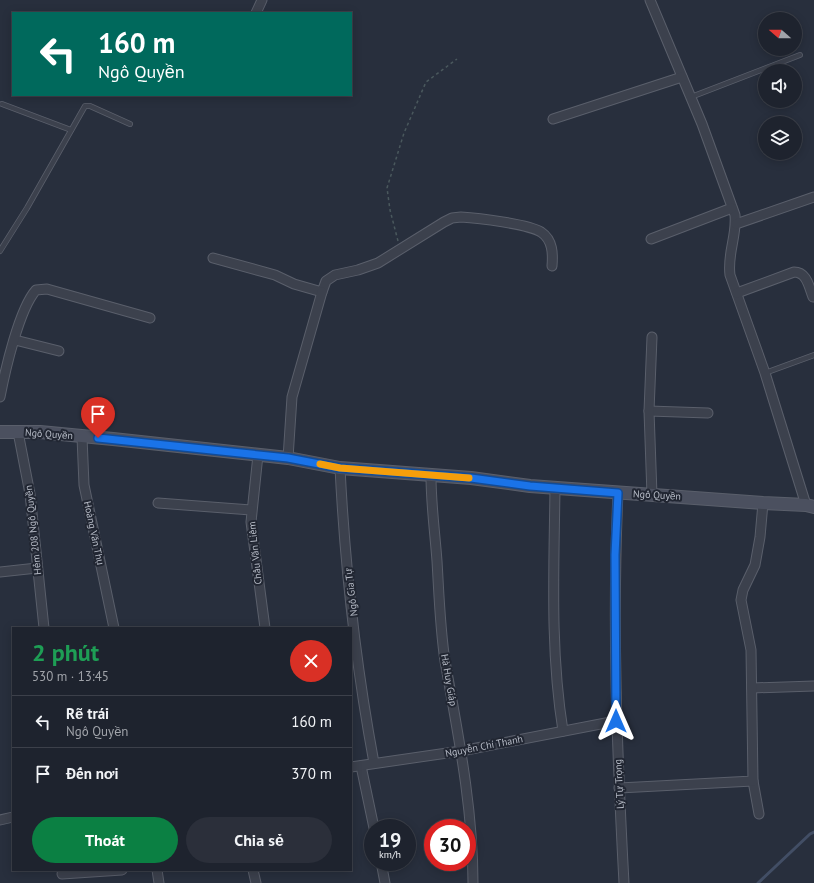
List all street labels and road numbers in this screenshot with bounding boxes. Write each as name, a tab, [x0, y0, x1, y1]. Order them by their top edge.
street label: Ngô Quyền	[25, 426, 73, 442]
street label: Hẻm 208 Ngô Quyền	[22, 484, 44, 576]
street label: Ngô Quyền	[633, 487, 681, 503]
street label: Hoàng Văn Thụ	[81, 500, 107, 566]
street label: Châu Văn Liêm	[245, 521, 265, 585]
street label: Ngô Gia Tự	[342, 567, 360, 617]
street label: Hà Huy Giáp	[438, 653, 460, 707]
street label: Nguyễn Chí Thanh	[444, 732, 524, 760]
street label: Lý Tự Trọng	[611, 759, 627, 809]

